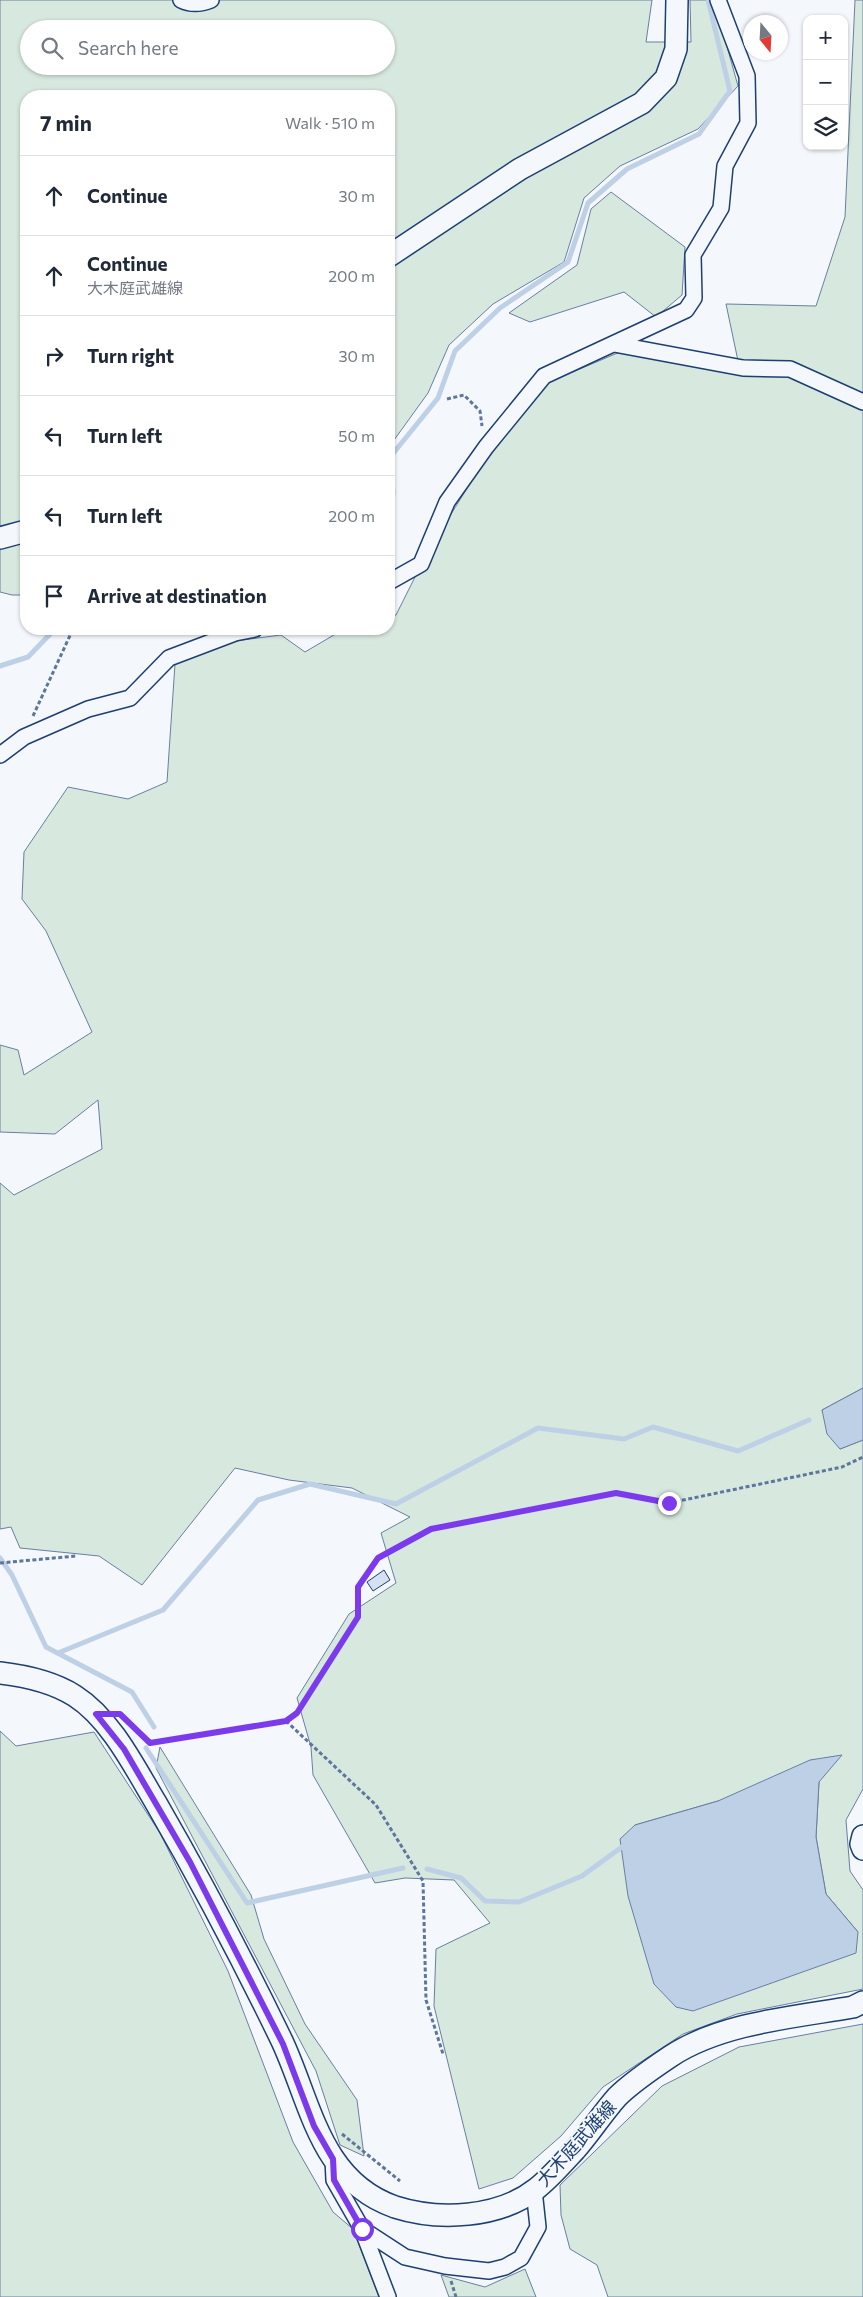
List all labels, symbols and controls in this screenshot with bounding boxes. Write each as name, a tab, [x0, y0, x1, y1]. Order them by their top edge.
north arrow	[743, 15, 788, 60]
map controls	[803, 15, 848, 150]
button: +	[803, 15, 848, 60]
search box	[20, 20, 395, 75]
icon: search	[38, 34, 66, 62]
text: Search here	[78, 36, 178, 59]
button: −	[803, 60, 848, 105]
button: layers	[803, 105, 848, 150]
text: 7 min	[40, 110, 92, 135]
text: Walk · 510 m	[285, 113, 375, 132]
icon: ahead	[40, 182, 68, 210]
text: Continue	[87, 184, 167, 207]
text: 30 m	[338, 186, 375, 205]
text: Continue	[87, 252, 167, 275]
icon: ahead	[40, 262, 68, 290]
text: 200 m	[328, 266, 375, 285]
text: 大木庭武雄線	[87, 278, 183, 297]
icon: right	[40, 342, 68, 370]
text: Turn right	[87, 344, 174, 367]
text: 30 m	[338, 346, 375, 365]
icon: left	[40, 422, 68, 450]
text: Turn left	[87, 424, 162, 447]
text: 50 m	[338, 426, 375, 445]
icon: left	[40, 502, 68, 530]
text: Turn left	[87, 504, 162, 527]
text: 200 m	[328, 506, 375, 525]
icon: arrive	[40, 582, 68, 610]
text: Arrive at destination	[87, 584, 267, 607]
route end	[658, 1492, 681, 1515]
street label: 大木庭武雄線	[532, 2096, 620, 2190]
route start	[351, 2218, 374, 2241]

